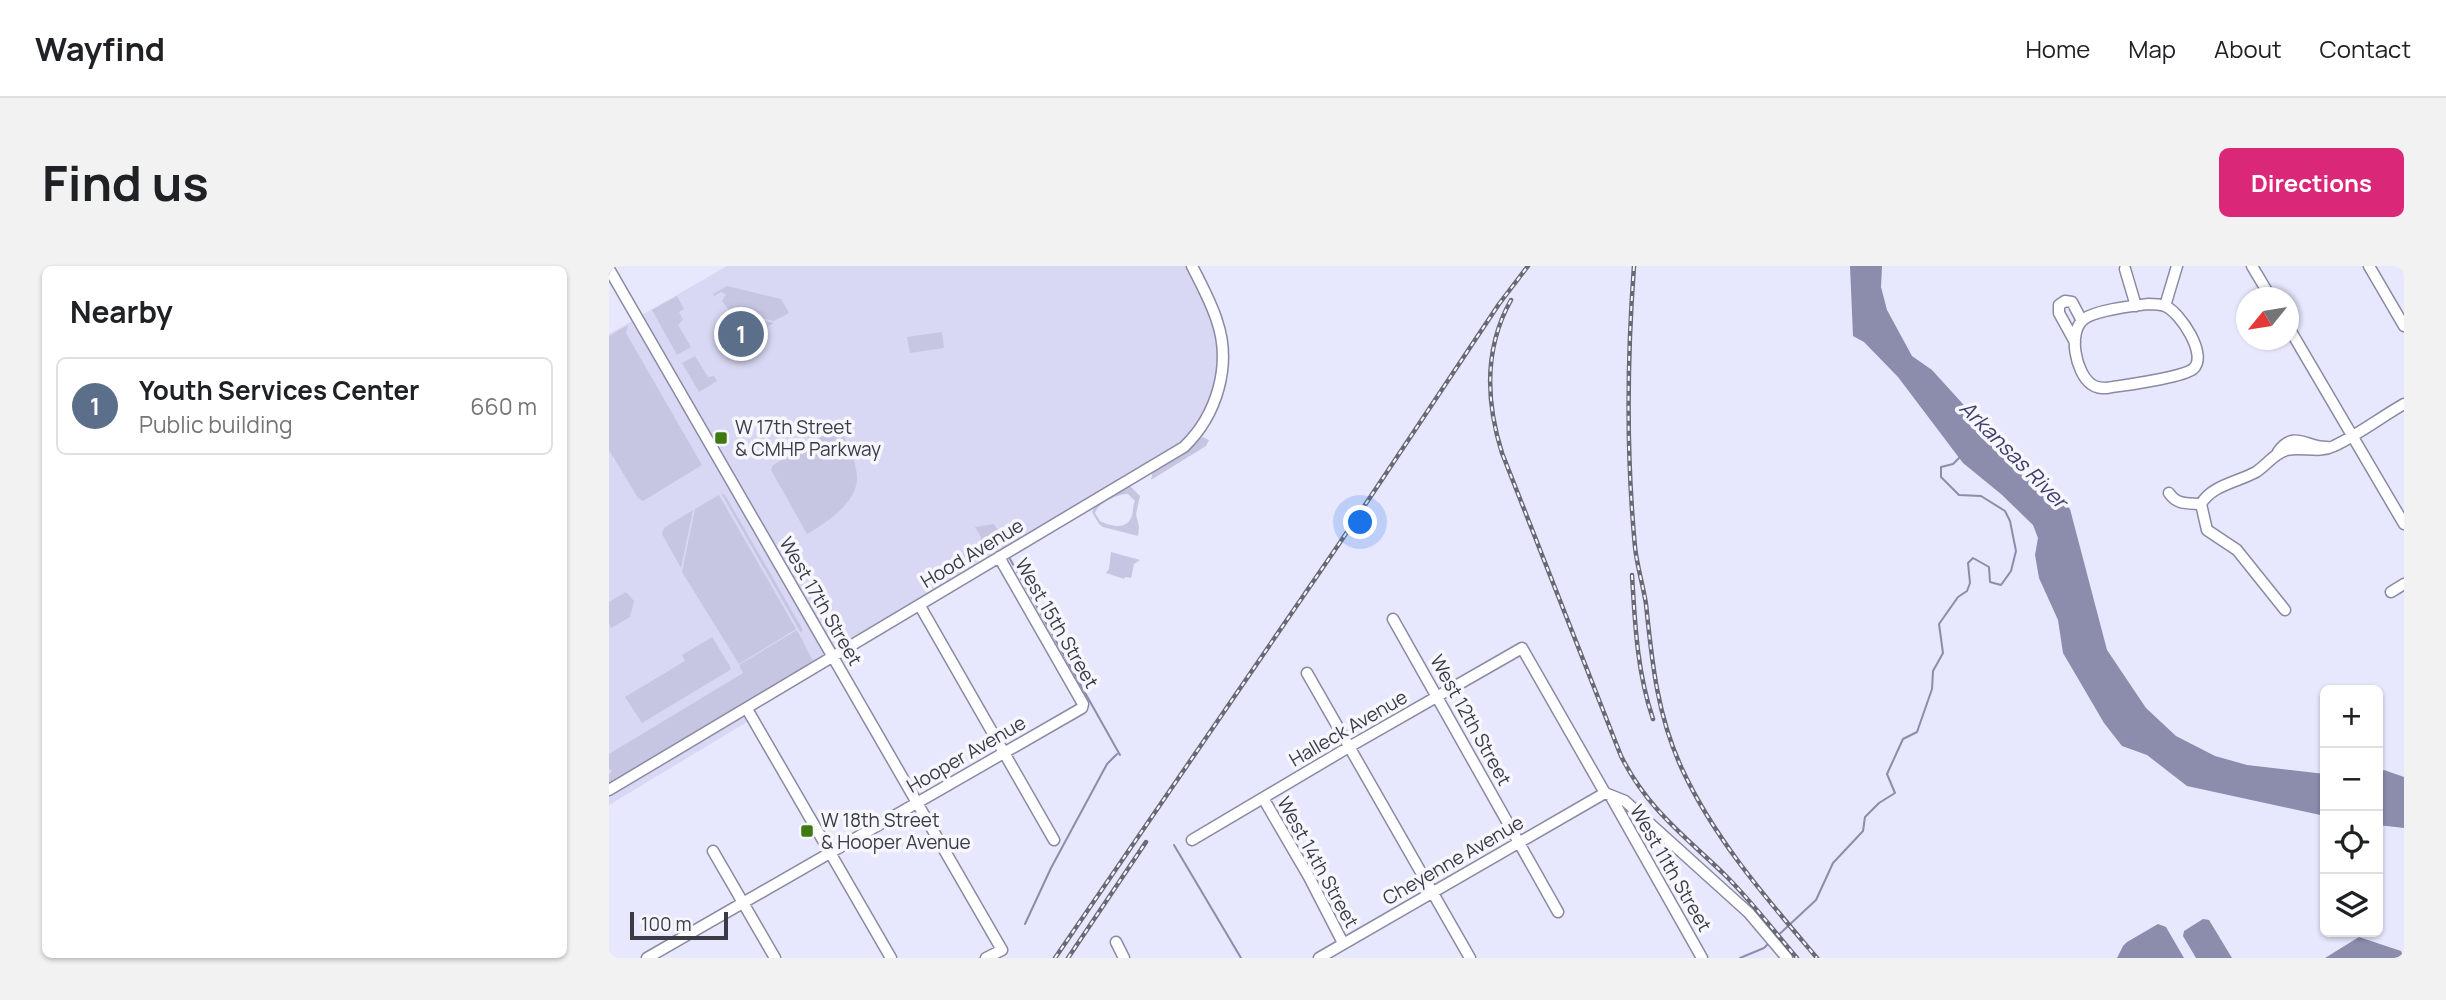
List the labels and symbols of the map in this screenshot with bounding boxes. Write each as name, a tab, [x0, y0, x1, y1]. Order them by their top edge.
north arrow	[2236, 287, 2299, 350]
pin: 1	[718, 308, 764, 360]
water label: Arkansas River	[1954, 394, 2076, 516]
place label: W 17th Street & CMHP Parkway	[735, 414, 881, 462]
marker: W 17th Street & CMHP Parkway	[713, 430, 729, 446]
your location	[1343, 505, 1377, 539]
street label: Hood Avenue	[916, 512, 1028, 594]
street label: West 17th Street	[774, 532, 868, 670]
street label: West 15th Street	[1009, 553, 1105, 693]
street label: West 12th Street	[1424, 650, 1518, 790]
street label: Halleck Avenue	[1284, 684, 1412, 772]
street label: Hooper Avenue	[902, 709, 1030, 799]
street label: West 14th Street	[1271, 792, 1365, 932]
street label: West 11th Street	[1624, 800, 1718, 936]
place label: W 18th Street & Hooper Avenue	[821, 807, 971, 855]
street label: Cheyenne Avenue	[1378, 809, 1528, 911]
marker: W 18th Street & Hooper Avenue	[799, 823, 815, 839]
scale bar	[630, 909, 728, 941]

